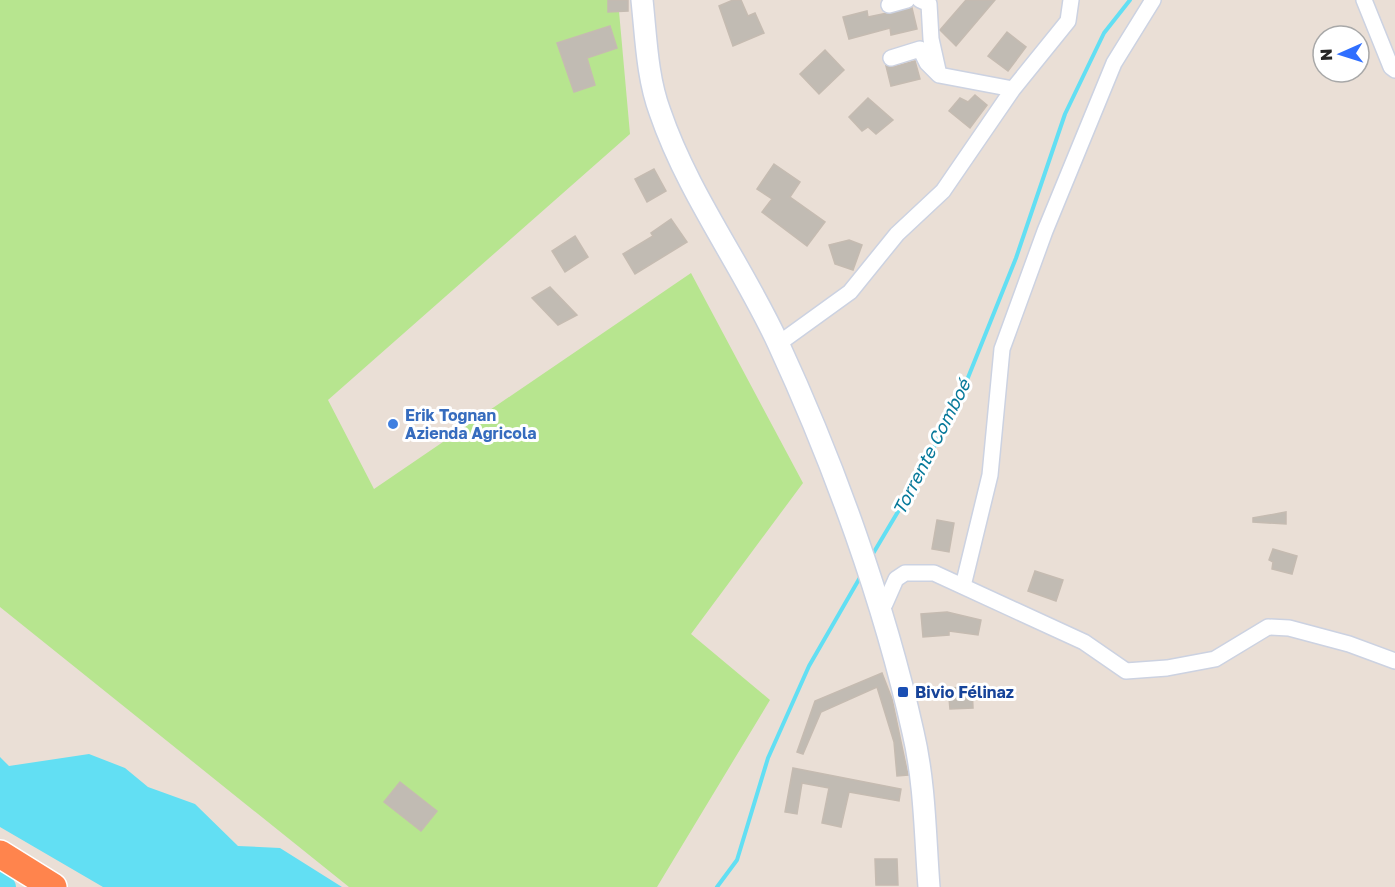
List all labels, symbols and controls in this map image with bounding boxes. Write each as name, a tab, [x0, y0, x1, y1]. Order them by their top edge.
north arrow	[1311, 24, 1371, 84]
text: N	[1316, 48, 1336, 61]
water label: Torrente Comboé	[887, 374, 975, 518]
place label: Erik Tognan Azienda Agricola	[405, 405, 537, 443]
marker: Erik Tognan Azienda Agricola	[386, 417, 400, 431]
place label: Bivio Félinaz	[915, 682, 1014, 702]
marker: Bivio Félinaz	[896, 685, 910, 699]

